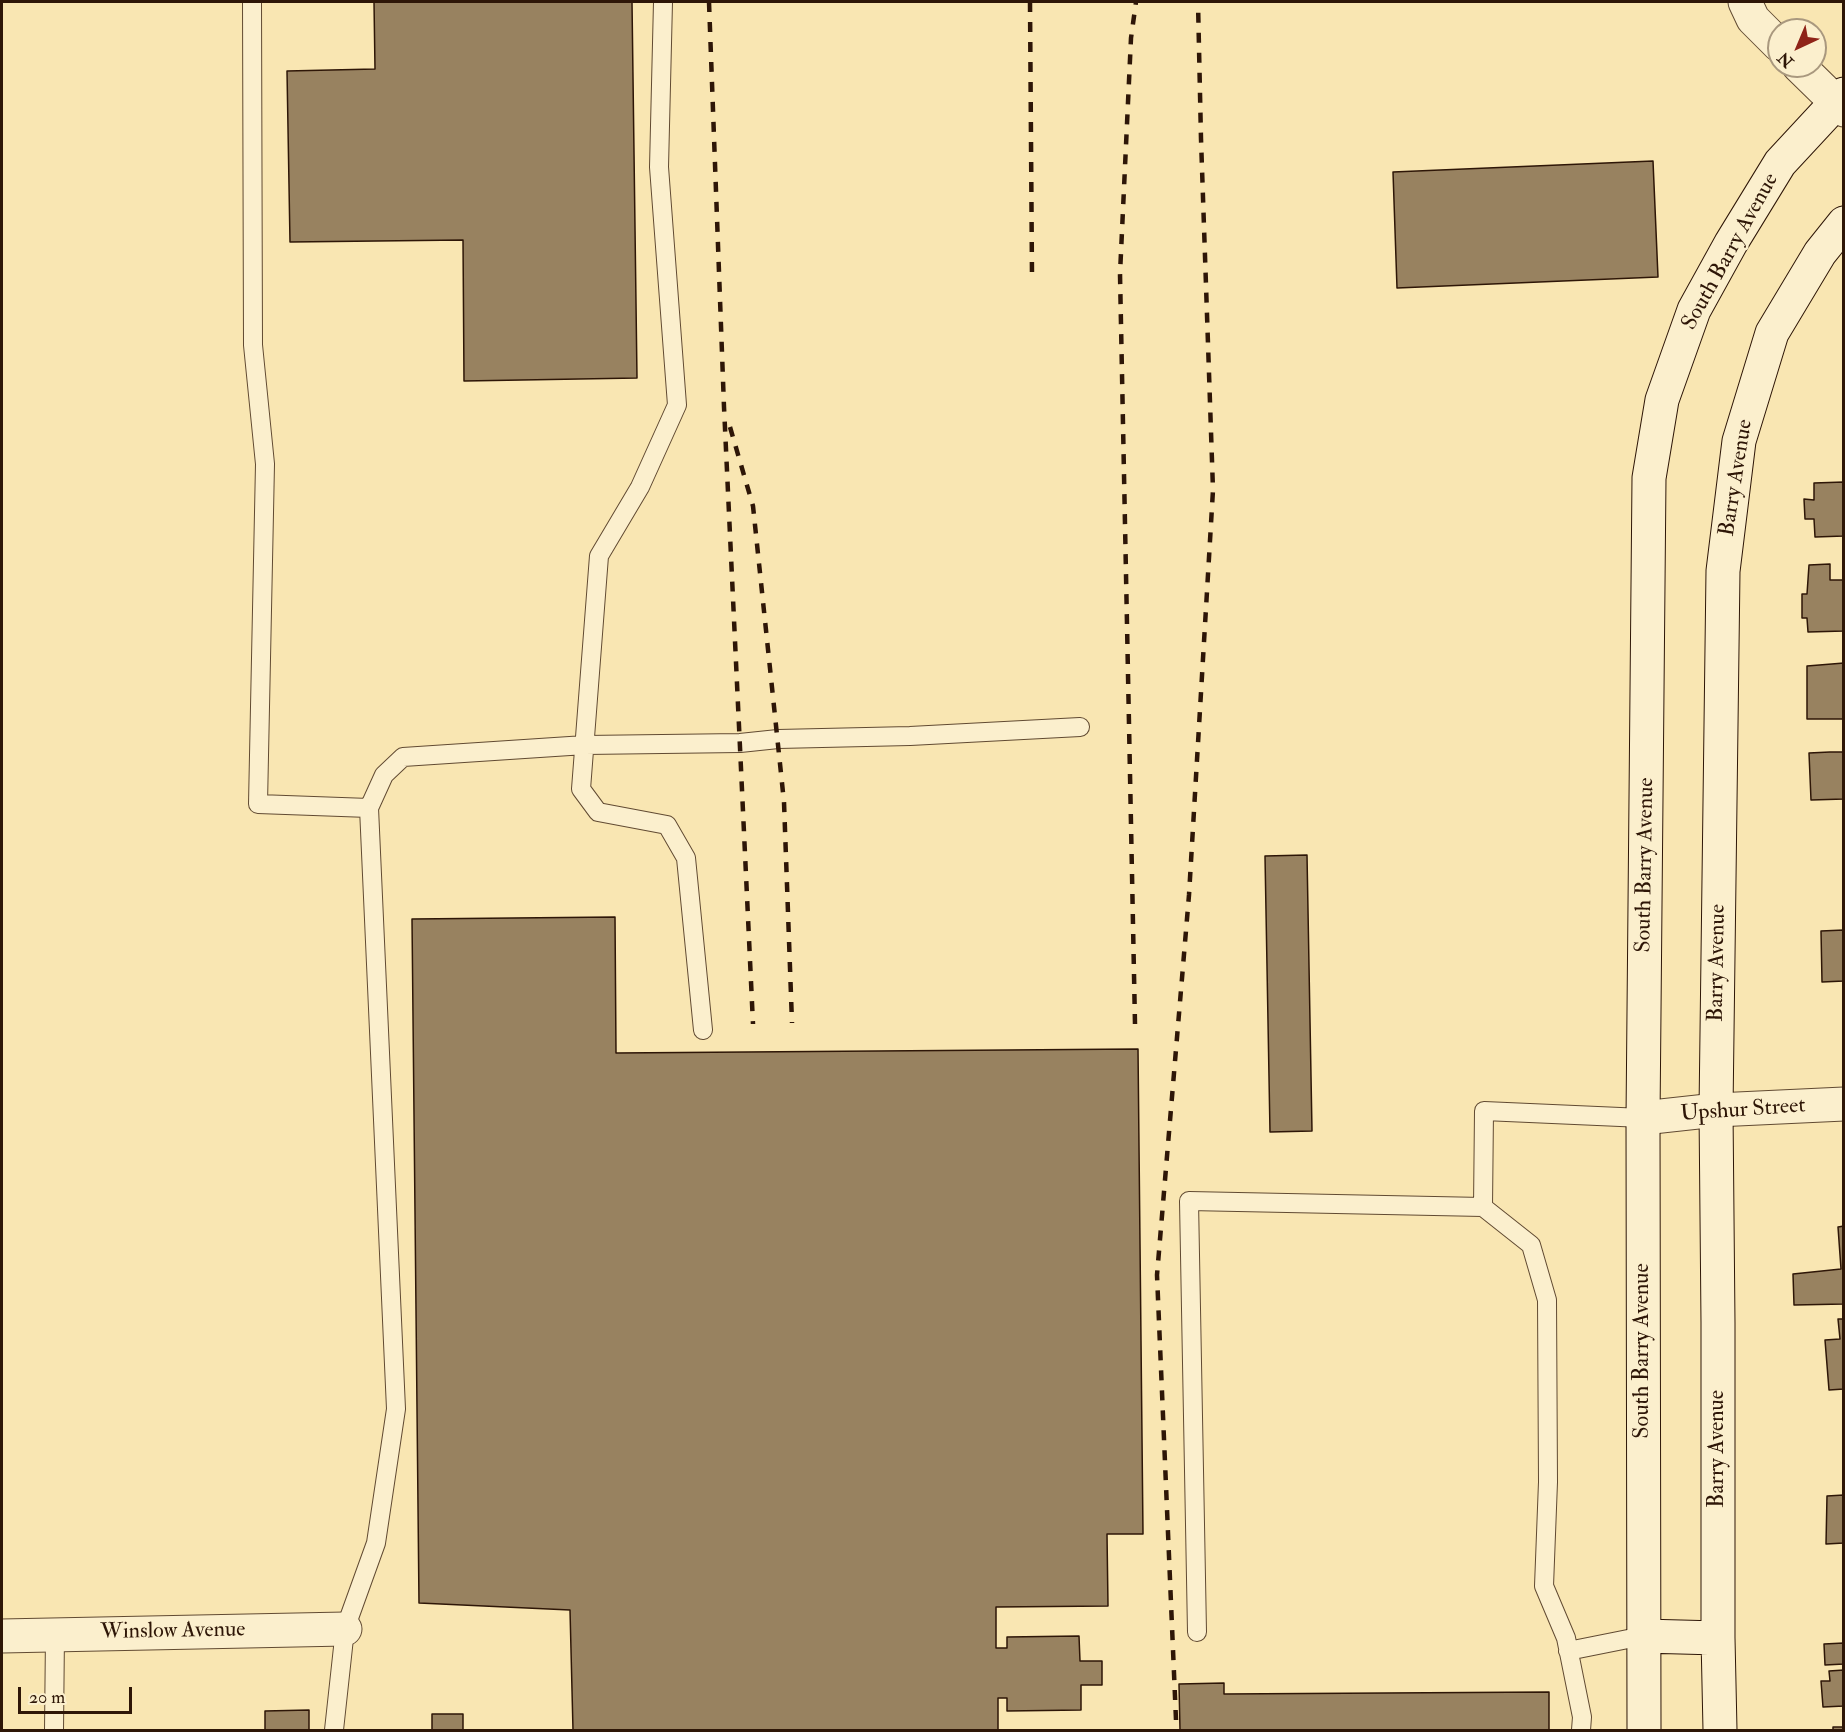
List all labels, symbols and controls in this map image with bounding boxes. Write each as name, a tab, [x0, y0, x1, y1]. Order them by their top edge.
north arrow	[1767, 18, 1827, 78]
text: N	[1774, 47, 1798, 72]
street label: South Barry Avenue	[1677, 169, 1785, 335]
street label: Barry Avenue	[1715, 418, 1759, 538]
street label: South Barry Avenue	[1631, 777, 1661, 953]
street label: Barry Avenue	[1704, 904, 1732, 1022]
street label: Upshur Street	[1680, 1093, 1806, 1129]
street label: South Barry Avenue	[1630, 1263, 1656, 1439]
street label: Barry Avenue	[1705, 1390, 1731, 1508]
street label: Winslow Avenue	[100, 1618, 246, 1646]
scale bar	[21, 1675, 135, 1713]
text: 20 m	[29, 1686, 65, 1709]

